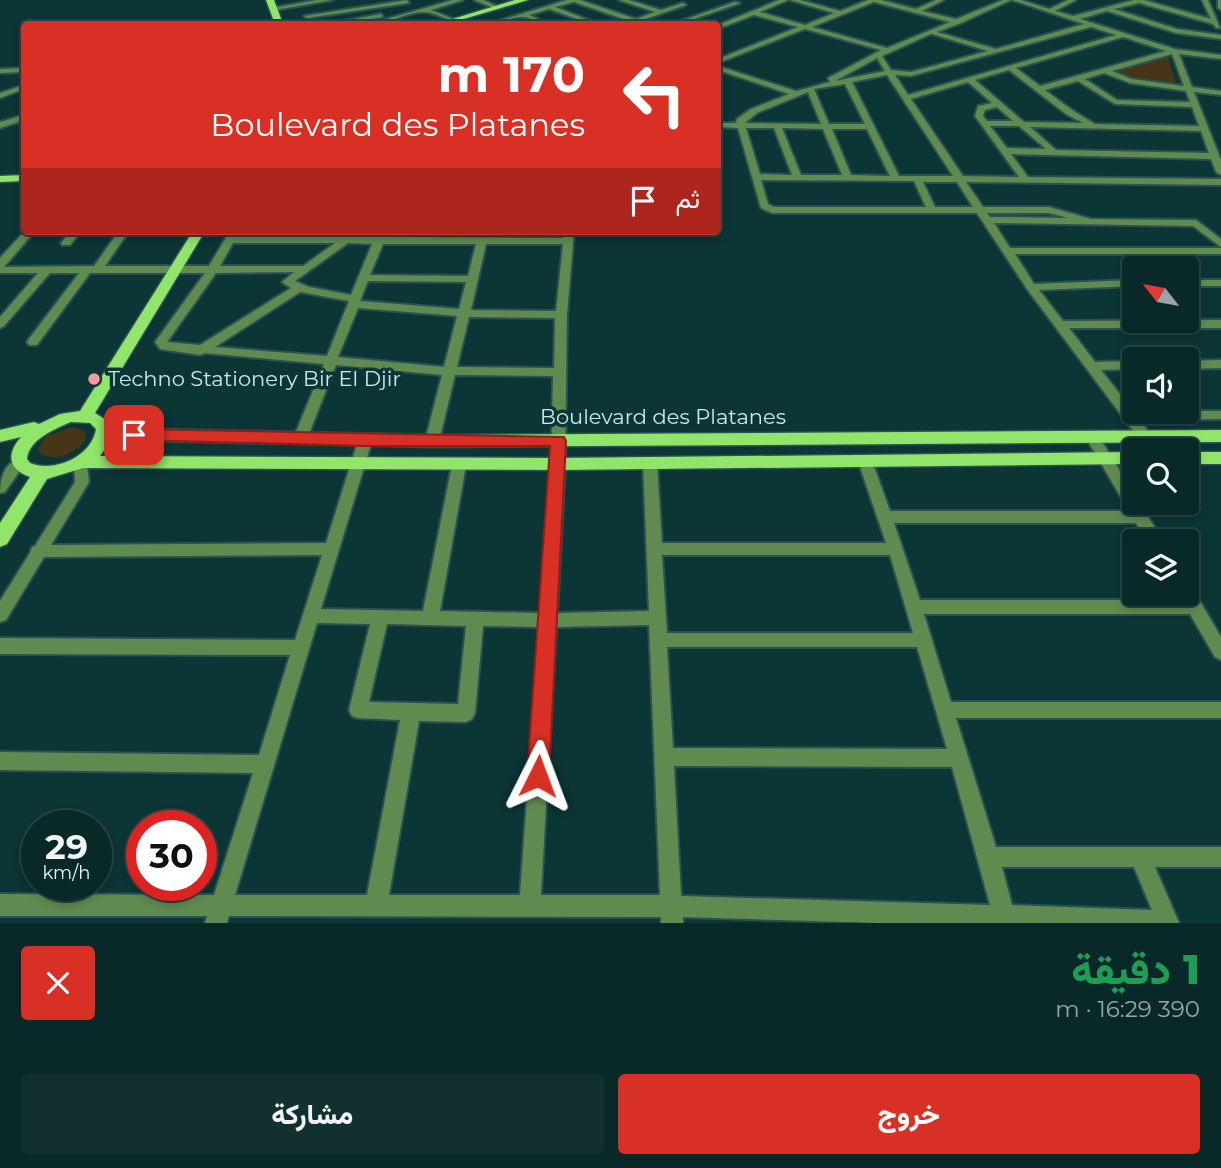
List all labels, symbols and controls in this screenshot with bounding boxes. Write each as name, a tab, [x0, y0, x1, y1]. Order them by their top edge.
text: 170 m	[438, 45, 585, 104]
icon: left	[609, 49, 700, 140]
text: Boulevard des Platanes	[210, 105, 585, 144]
icon: arrive	[624, 182, 662, 220]
text: ثم	[676, 183, 700, 215]
north arrow	[1122, 256, 1199, 332]
map controls	[1122, 256, 1199, 606]
button: sound	[1122, 347, 1199, 424]
place label: Techno Stationery Bir El Djir	[108, 366, 401, 391]
marker: Techno Stationery Bir El Djir	[86, 371, 102, 387]
street label: Boulevard des Platanes	[540, 404, 786, 429]
pin	[104, 405, 164, 465]
icon: arrive	[115, 416, 153, 454]
button: search	[1122, 438, 1199, 515]
button: layers	[1122, 529, 1199, 606]
position arrow	[501, 739, 575, 813]
speed limit sign: 30	[126, 810, 217, 901]
text: 29	[45, 825, 88, 868]
text: km/h	[42, 862, 91, 884]
text: 1 دقيقة	[1071, 943, 1200, 995]
button: close	[21, 946, 95, 1020]
text: 390 m · 16:29	[1055, 995, 1200, 1023]
button: مشاركة	[21, 1074, 604, 1154]
button: خروج	[618, 1074, 1200, 1154]

